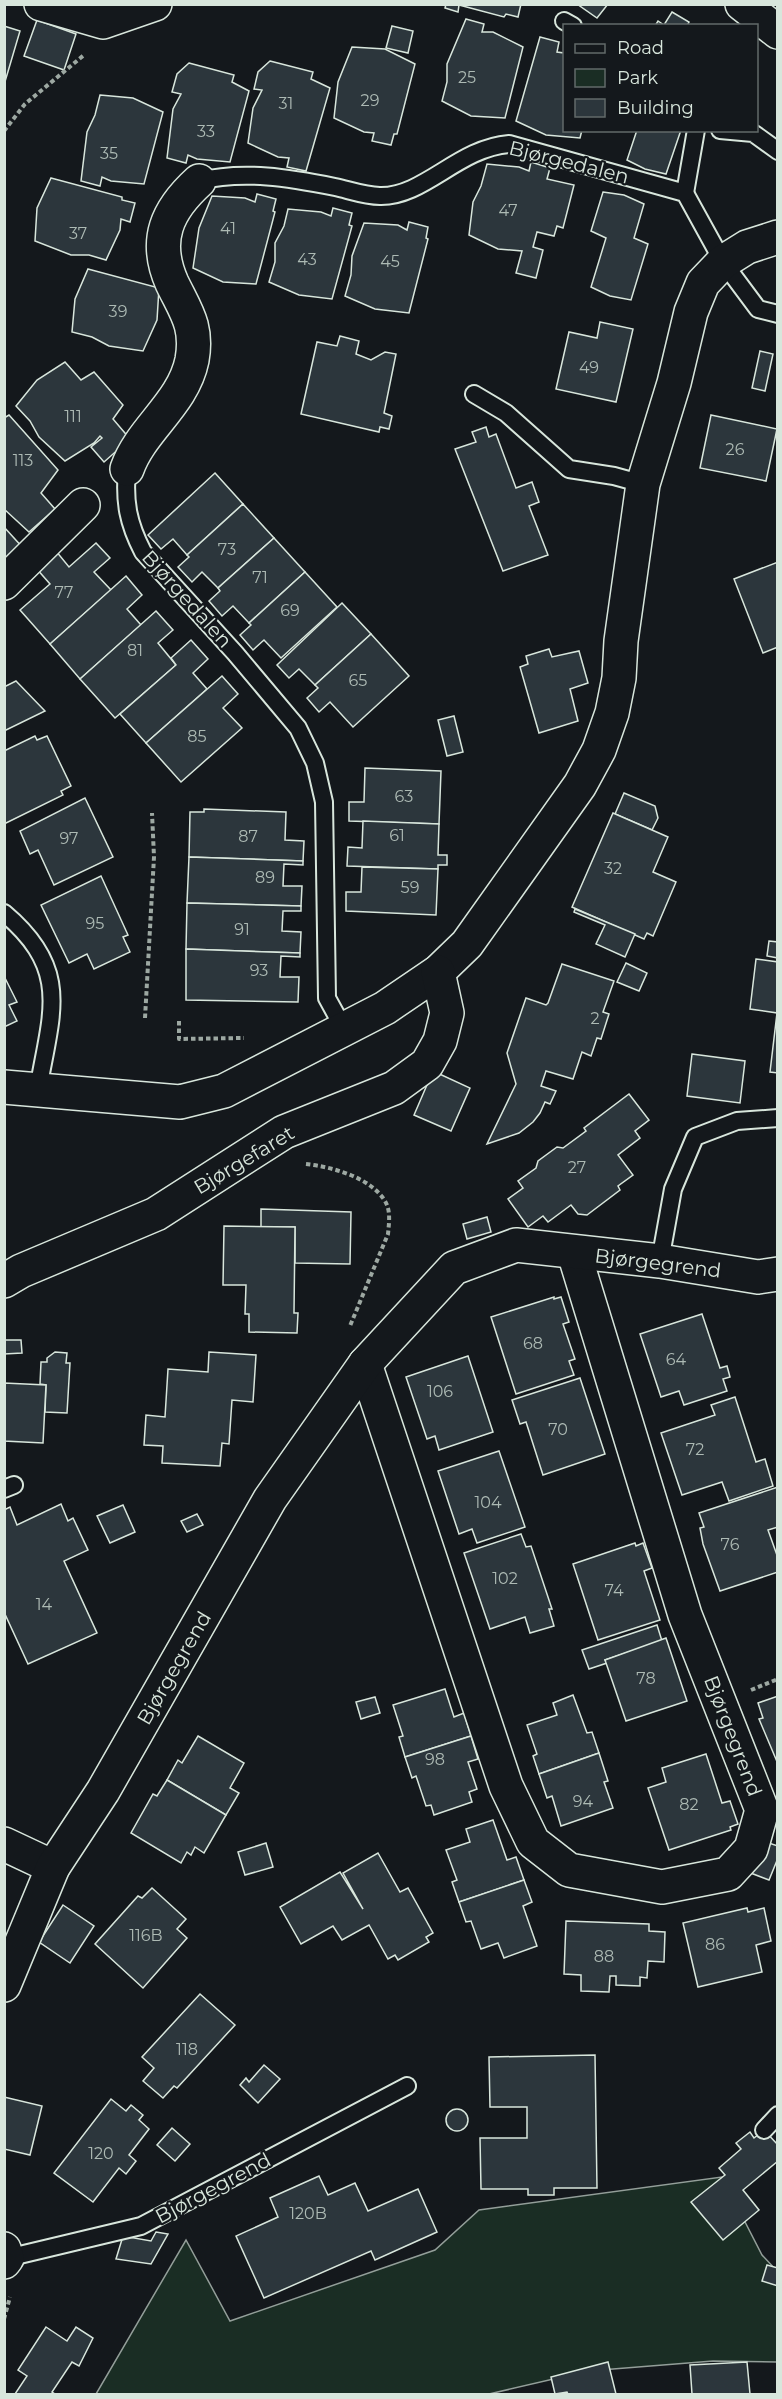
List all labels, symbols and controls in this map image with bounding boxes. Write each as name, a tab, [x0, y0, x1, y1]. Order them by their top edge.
legend	[563, 24, 758, 132]
text: Road	[617, 37, 664, 59]
text: Park	[617, 67, 658, 89]
house number: 25	[458, 68, 476, 87]
house number: 29	[361, 91, 379, 110]
house number: 31	[279, 94, 293, 113]
text: Building	[617, 97, 694, 119]
house number: 33	[197, 122, 215, 141]
street label: Bjørgedalen	[506, 135, 632, 189]
house number: 35	[100, 144, 118, 163]
house number: 47	[498, 201, 518, 220]
house number: 41	[220, 219, 236, 238]
house number: 37	[69, 224, 87, 243]
house number: 43	[297, 250, 317, 269]
house number: 45	[380, 252, 400, 271]
house number: 39	[109, 302, 127, 321]
house number: 49	[579, 358, 599, 377]
house number: 111	[64, 407, 82, 426]
house number: 26	[726, 440, 745, 459]
house number: 113	[13, 451, 33, 470]
house number: 73	[218, 540, 236, 559]
street label: Bjørgedalen	[137, 545, 237, 653]
house number: 71	[252, 568, 268, 587]
house number: 77	[55, 583, 73, 602]
house number: 69	[280, 601, 300, 620]
house number: 81	[127, 641, 143, 660]
house number: 65	[349, 671, 367, 690]
house number: 85	[187, 727, 207, 746]
house number: 63	[395, 787, 413, 806]
house number: 61	[389, 826, 405, 845]
house number: 87	[238, 827, 258, 846]
house number: 97	[59, 829, 79, 848]
house number: 32	[604, 859, 622, 878]
house number: 89	[255, 868, 275, 887]
house number: 59	[401, 878, 419, 897]
house number: 95	[86, 914, 104, 933]
house number: 91	[234, 920, 250, 939]
house number: 93	[250, 961, 268, 980]
house number: 2	[590, 1009, 600, 1028]
street label: Bjørgefaret	[189, 1121, 299, 1199]
house number: 27	[568, 1158, 586, 1177]
street label: Bjørgegrend	[593, 1243, 723, 1283]
house number: 68	[523, 1334, 543, 1353]
house number: 64	[666, 1350, 687, 1369]
house number: 106	[427, 1382, 453, 1401]
house number: 70	[548, 1420, 568, 1439]
house number: 72	[686, 1440, 704, 1459]
house number: 104	[475, 1493, 502, 1512]
house number: 76	[721, 1535, 740, 1554]
house number: 102	[492, 1569, 518, 1588]
house number: 74	[605, 1581, 624, 1600]
house number: 14	[36, 1595, 53, 1614]
street label: Bjørgegrend	[132, 1607, 216, 1729]
house number: 78	[636, 1669, 656, 1688]
street label: Bjørgegrend	[699, 1672, 767, 1800]
house number: 98	[425, 1750, 445, 1769]
house number: 94	[573, 1792, 594, 1811]
house number: 82	[679, 1795, 699, 1814]
house number: 116B	[129, 1926, 163, 1945]
house number: 86	[705, 1935, 725, 1954]
house number: 88	[594, 1947, 614, 1966]
house number: 118	[176, 2040, 198, 2059]
house number: 120	[88, 2144, 114, 2163]
street label: Bjørgegrend	[151, 2148, 275, 2228]
house number: 120B	[289, 2204, 327, 2223]

